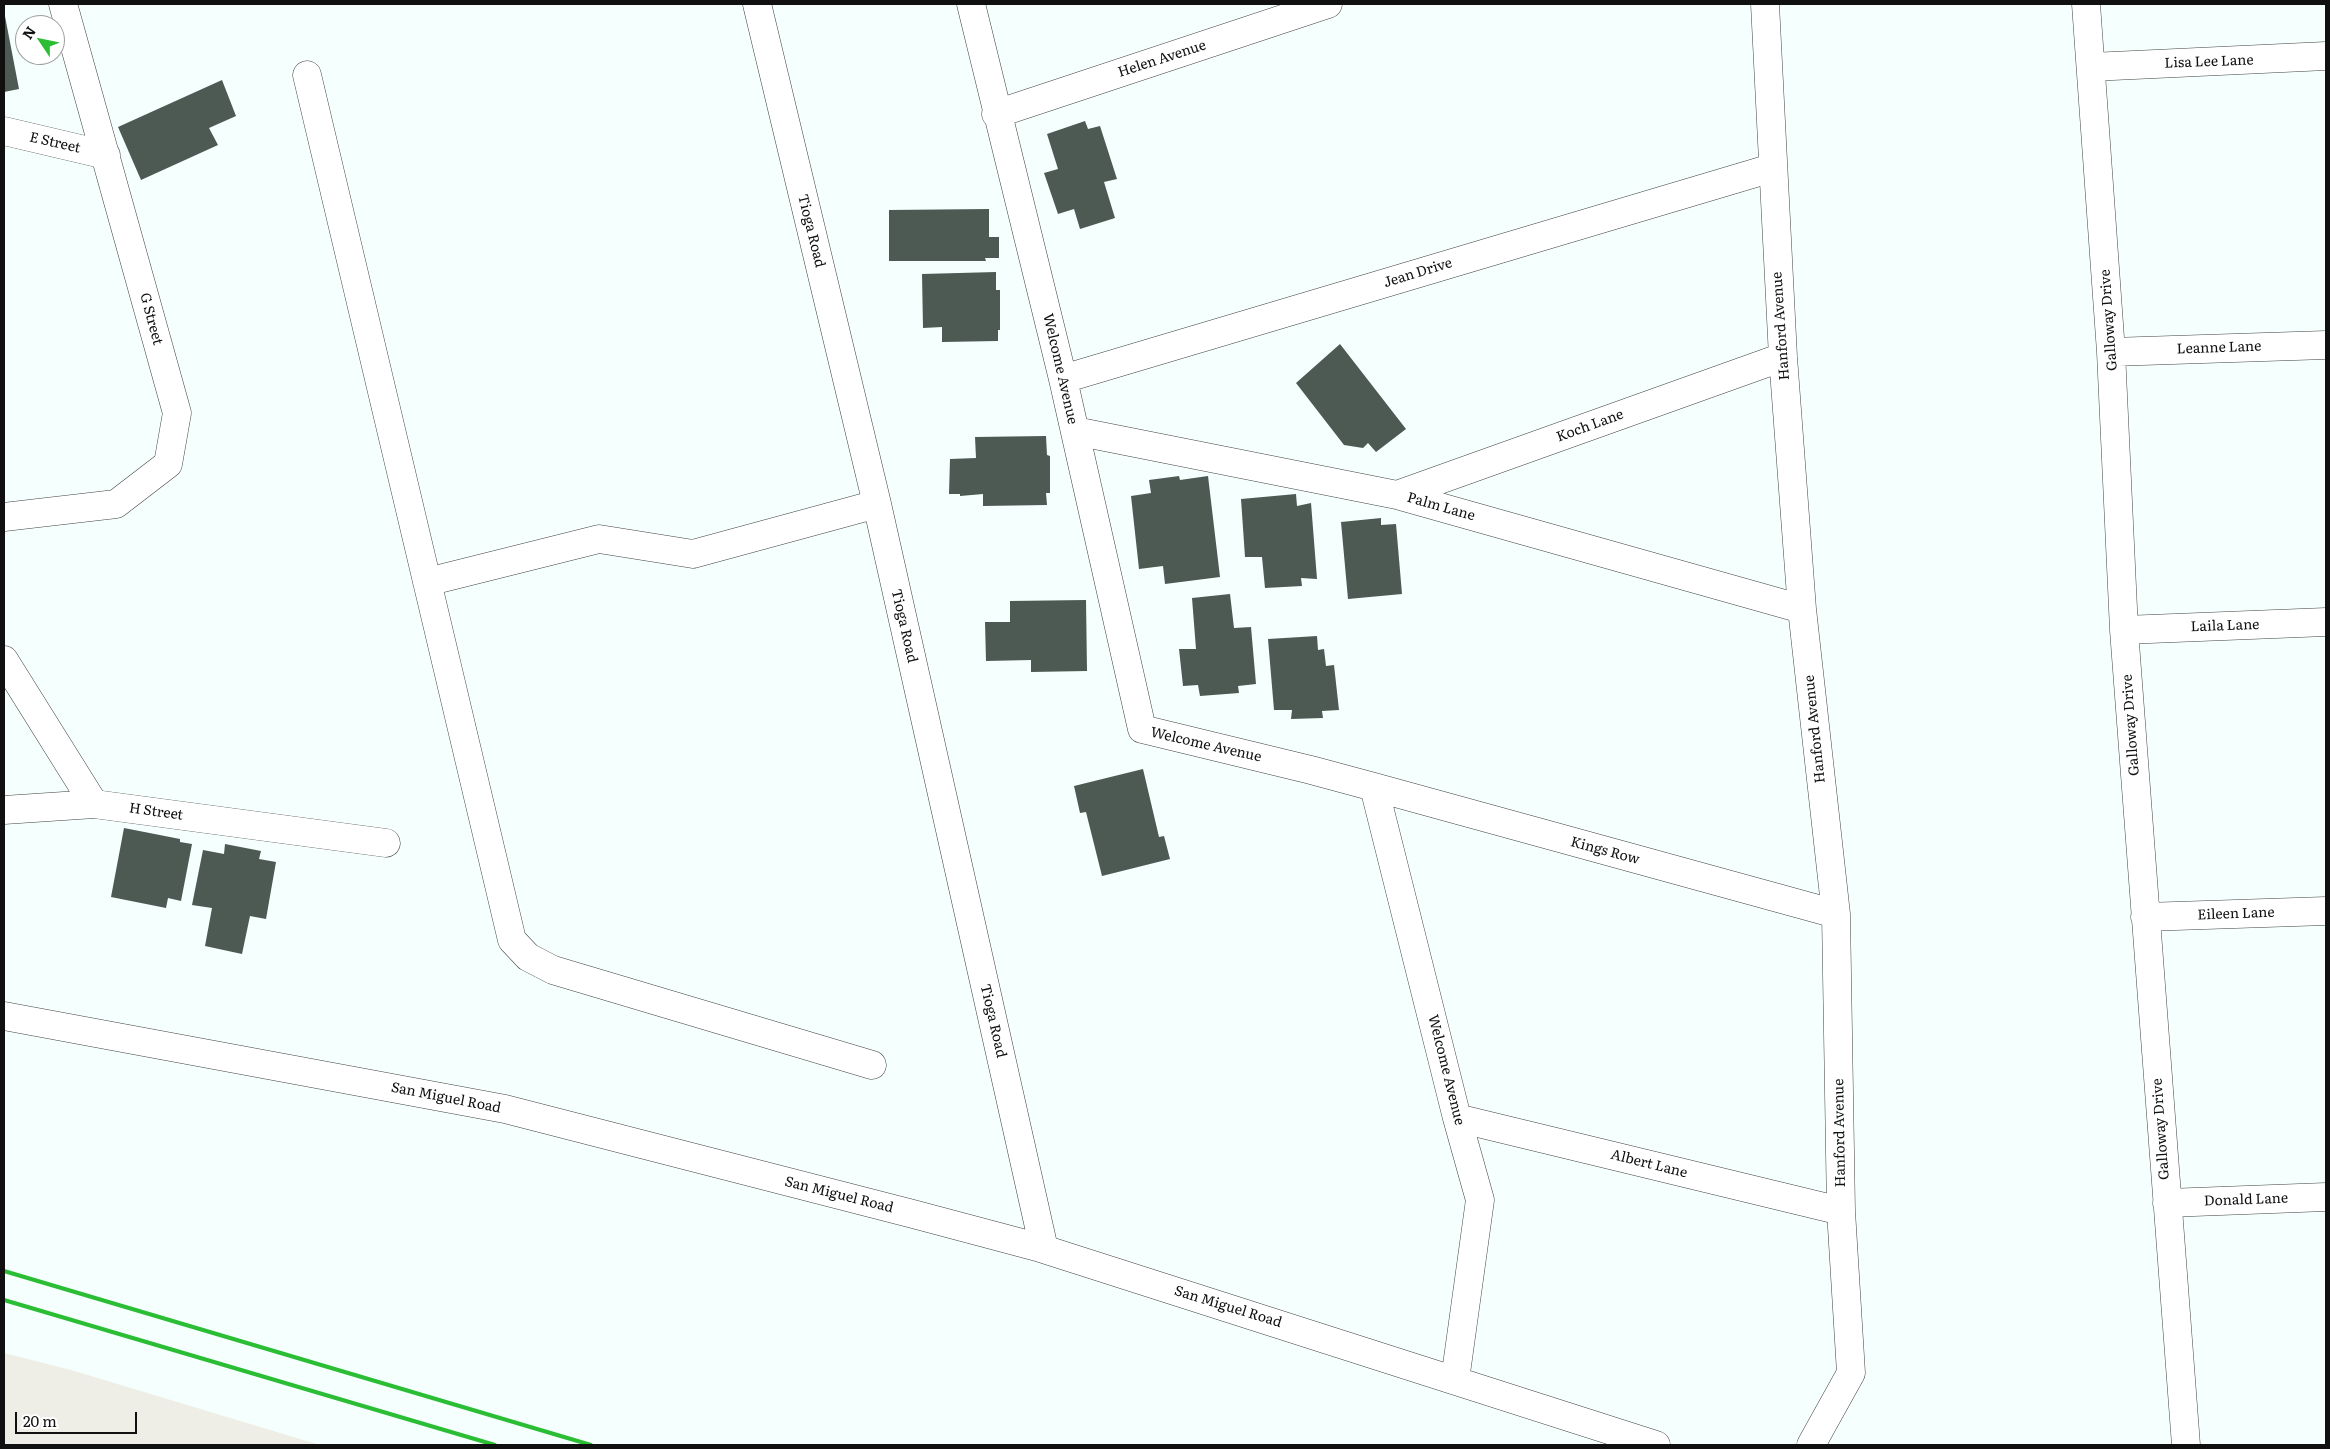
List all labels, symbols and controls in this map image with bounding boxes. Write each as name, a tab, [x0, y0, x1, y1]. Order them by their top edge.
north arrow	[15, 15, 65, 65]
text: N	[17, 22, 40, 43]
street label: Helen Avenue	[1116, 37, 1208, 81]
street label: Lisa Lee Lane	[2164, 52, 2254, 72]
street label: E Street	[28, 129, 82, 157]
street label: Tioga Road	[794, 193, 828, 269]
street label: Jean Drive	[1382, 255, 1454, 291]
street label: Galloway Drive	[2097, 269, 2121, 371]
street label: Hanford Avenue	[1769, 271, 1793, 381]
street label: G Street	[136, 291, 166, 347]
street label: Welcome Avenue	[1039, 312, 1081, 426]
street label: Leanne Lane	[2176, 338, 2262, 358]
street label: Koch Lane	[1554, 406, 1626, 446]
street label: Palm Lane	[1405, 489, 1477, 525]
street label: Tioga Road	[887, 588, 921, 664]
street label: Laila Lane	[2190, 616, 2260, 636]
street label: Hanford Avenue	[1801, 674, 1829, 784]
street label: Galloway Drive	[2119, 674, 2143, 776]
street label: Welcome Avenue	[1149, 724, 1263, 766]
street label: H Street	[128, 800, 184, 824]
street label: Kings Row	[1569, 834, 1641, 868]
street label: Eileen Lane	[2197, 904, 2275, 924]
street label: Tioga Road	[976, 983, 1010, 1059]
street label: Welcome Avenue	[1424, 1013, 1468, 1127]
street label: Hanford Avenue	[1831, 1078, 1849, 1188]
street label: Galloway Drive	[2149, 1078, 2173, 1180]
street label: San Miguel Road	[390, 1079, 502, 1117]
street label: Albert Lane	[1609, 1146, 1689, 1182]
street label: San Miguel Road	[783, 1173, 895, 1217]
street label: Donald Lane	[2204, 1190, 2288, 1210]
street label: San Miguel Road	[1172, 1283, 1284, 1331]
scale bar	[18, 1402, 140, 1434]
text: 20 m	[23, 1409, 57, 1432]

